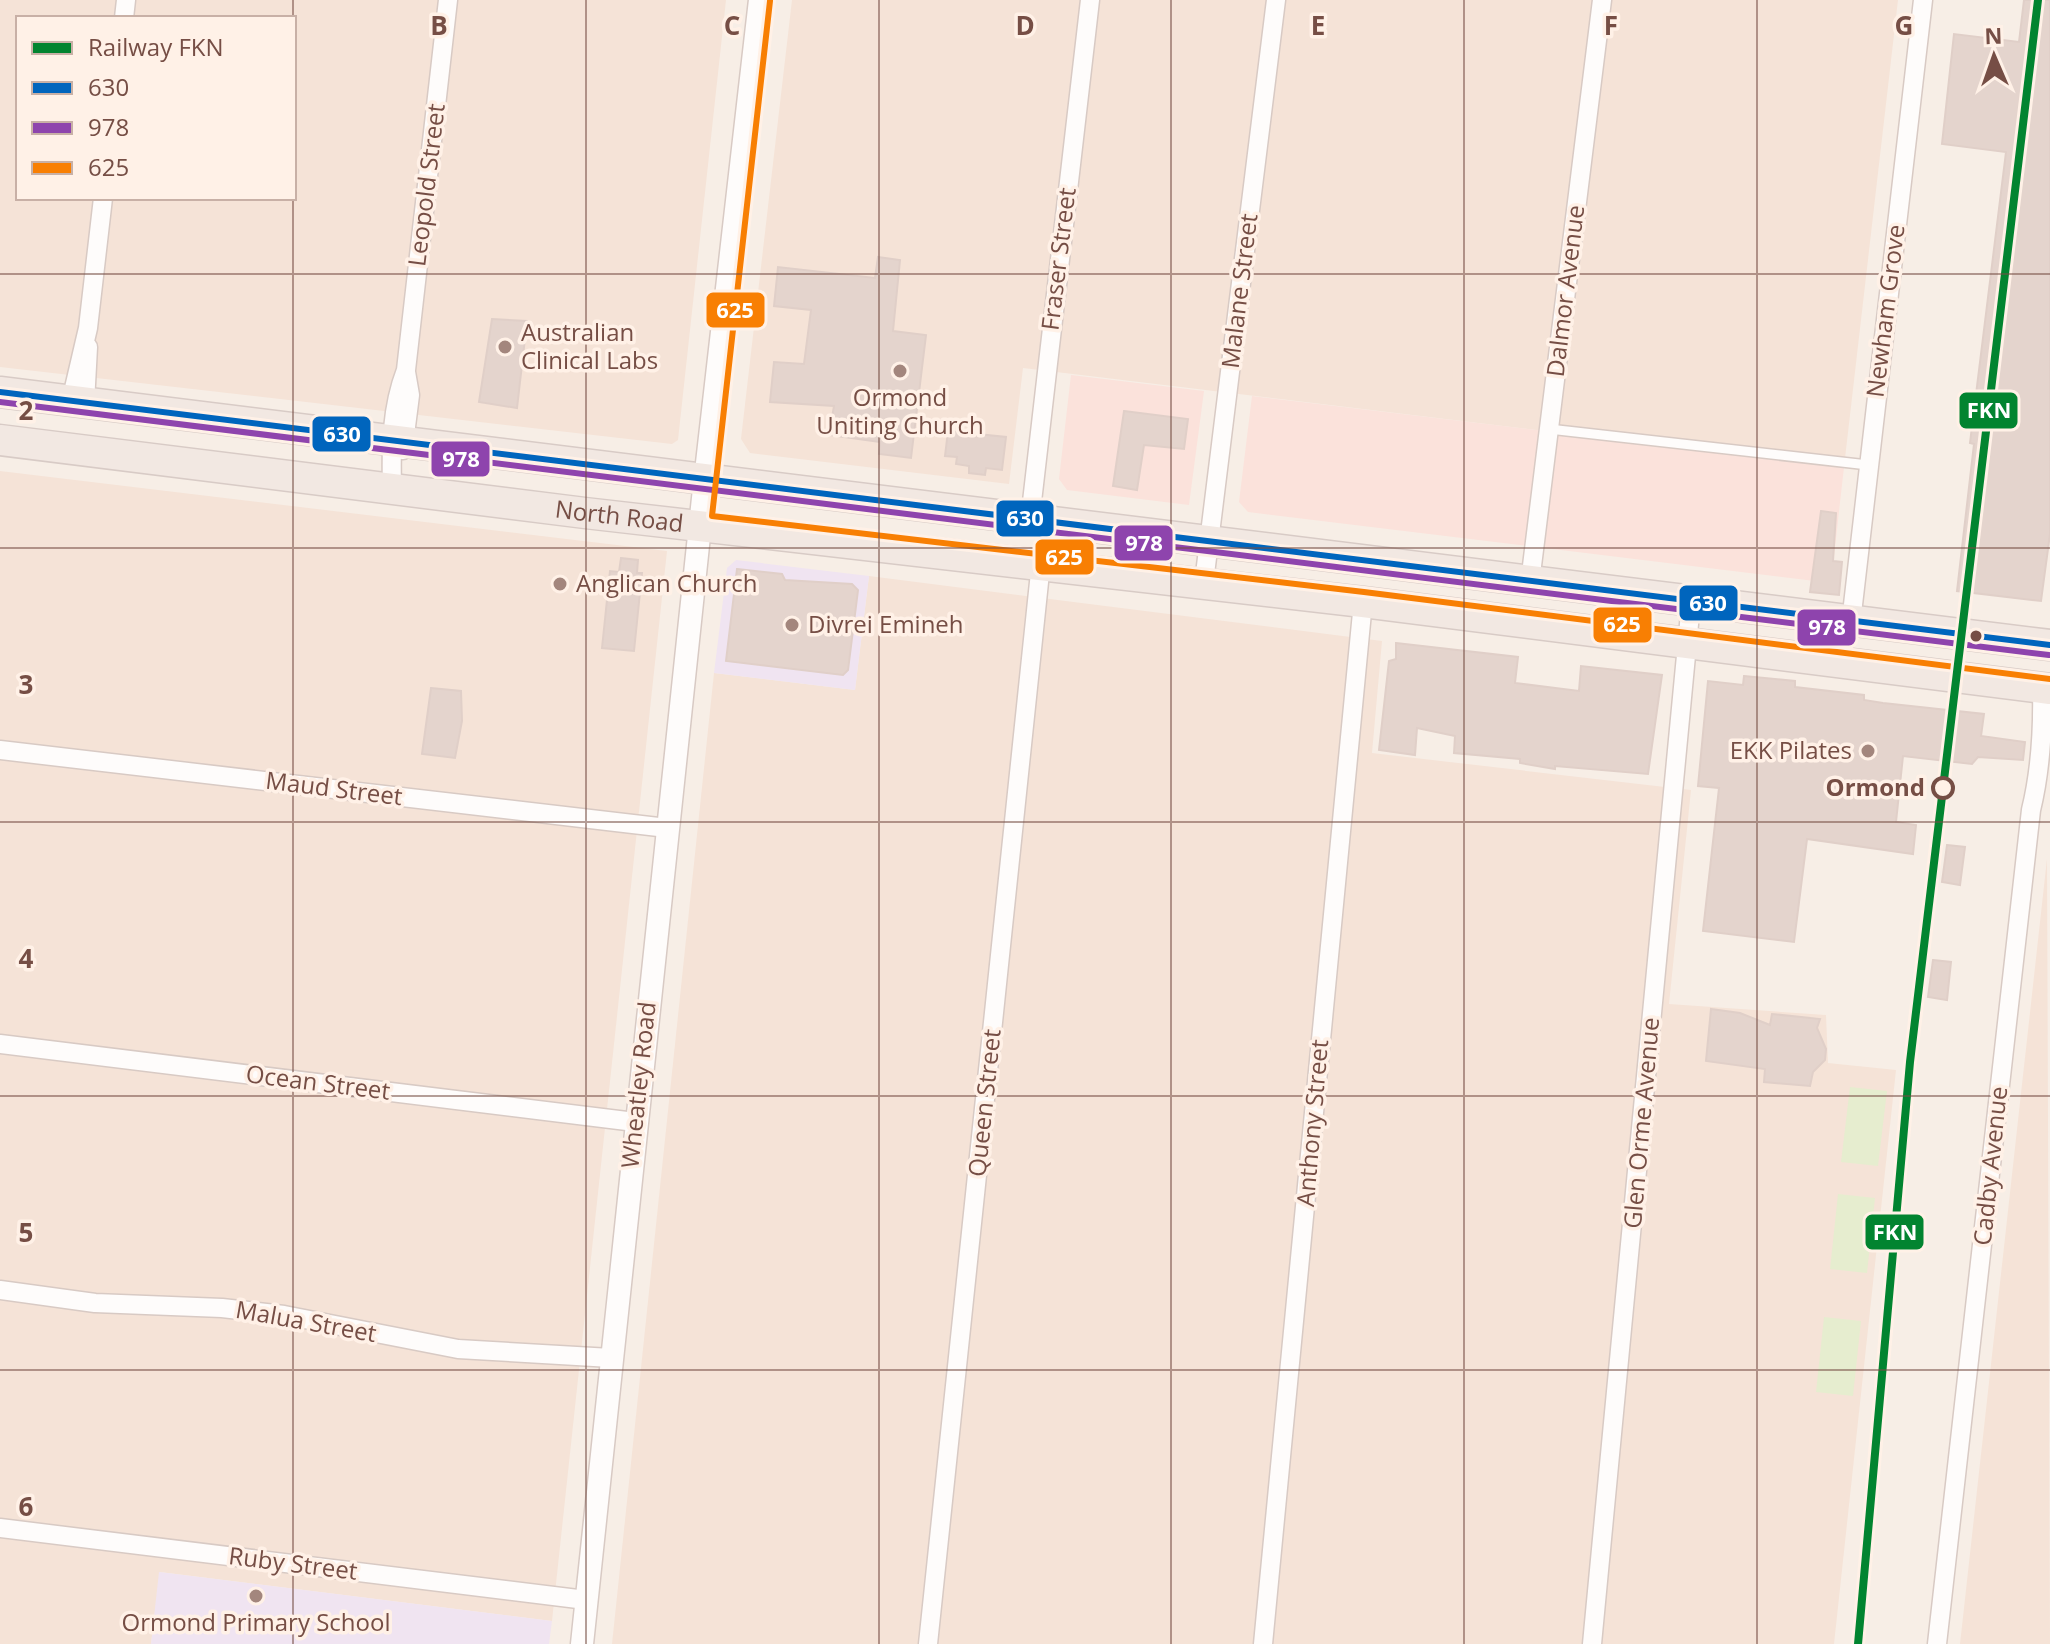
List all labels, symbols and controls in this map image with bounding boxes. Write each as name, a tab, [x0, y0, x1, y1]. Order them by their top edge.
text: B	[430, 7, 448, 43]
text: C	[724, 7, 740, 43]
text: D	[1015, 7, 1035, 43]
text: E	[1311, 7, 1325, 43]
text: F	[1604, 7, 1618, 43]
text: G	[1895, 7, 1913, 43]
legend	[16, 16, 296, 200]
north arrow	[1954, 16, 2034, 96]
text: N	[1984, 20, 2003, 50]
text: Railway FKN	[88, 30, 224, 63]
text: 630	[88, 70, 129, 103]
street label: Leopold Street	[399, 102, 452, 268]
text: 978	[88, 110, 129, 143]
text: 625	[88, 150, 129, 183]
street label: Fraser Street	[1032, 186, 1083, 332]
street label: Dalmor Avenue	[1538, 203, 1591, 379]
street label: Malane Street	[1213, 211, 1264, 370]
street label: Newham Grove	[1858, 223, 1911, 399]
line badge: 625	[705, 291, 766, 329]
text: 625	[716, 294, 754, 324]
place label: Australian Clinical Labs	[521, 315, 658, 376]
marker: Australian Clinical Labs	[496, 338, 514, 356]
marker: Ormond Uniting Church	[891, 362, 909, 380]
place label: Ormond Uniting Church	[816, 380, 984, 441]
line badge: FKN	[1958, 391, 2019, 430]
text: 2	[19, 392, 34, 428]
text: FKN	[1967, 394, 2011, 424]
line badge: 630	[311, 415, 372, 453]
text: 630	[323, 418, 361, 448]
line badge: 978	[430, 440, 491, 478]
text: 978	[442, 443, 480, 473]
street label: North Road	[553, 491, 685, 539]
line badge: 630	[995, 499, 1055, 538]
text: 630	[1006, 502, 1044, 532]
line badge: 978	[1113, 524, 1174, 562]
text: 978	[1125, 527, 1163, 557]
line badge: 625	[1034, 538, 1095, 576]
text: 625	[1045, 541, 1083, 571]
place label: Anglican Church	[576, 566, 757, 599]
marker: Anglican Church	[551, 575, 569, 593]
line badge: 630	[1678, 584, 1739, 622]
text: 630	[1689, 587, 1727, 617]
line badge: 625	[1592, 606, 1653, 644]
place label: Divrei Emineh	[808, 607, 964, 640]
text: 625	[1603, 608, 1641, 638]
line badge: 978	[1796, 608, 1857, 647]
text: 978	[1808, 611, 1846, 641]
marker: Divrei Emineh	[783, 616, 801, 634]
unlabelled marker	[1968, 628, 1984, 644]
text: 3	[19, 666, 33, 702]
place label: EKK Pilates	[1730, 733, 1852, 766]
marker: EKK Pilates	[1859, 742, 1877, 760]
street label: Maud Street	[264, 763, 404, 812]
place label: Ormond	[1826, 770, 1925, 803]
marker: Ormond	[1932, 777, 1954, 799]
text: 4	[19, 940, 34, 976]
street label: Wheatley Road	[612, 1000, 663, 1170]
street label: Glen Orme Avenue	[1615, 1016, 1666, 1230]
street label: Queen Street	[959, 1027, 1008, 1178]
street label: Anthony Street	[1288, 1038, 1335, 1208]
street label: Ocean Street	[244, 1056, 392, 1107]
street label: Cadby Avenue	[1965, 1085, 2014, 1247]
line badge: FKN	[1864, 1213, 1925, 1251]
text: 5	[19, 1214, 33, 1250]
text: FKN	[1873, 1216, 1917, 1246]
street label: Malua Street	[233, 1292, 379, 1349]
text: 6	[19, 1488, 34, 1524]
street label: Ruby Street	[227, 1538, 359, 1587]
marker: Ormond Primary School	[247, 1587, 265, 1605]
place label: Ormond Primary School	[121, 1605, 391, 1638]

